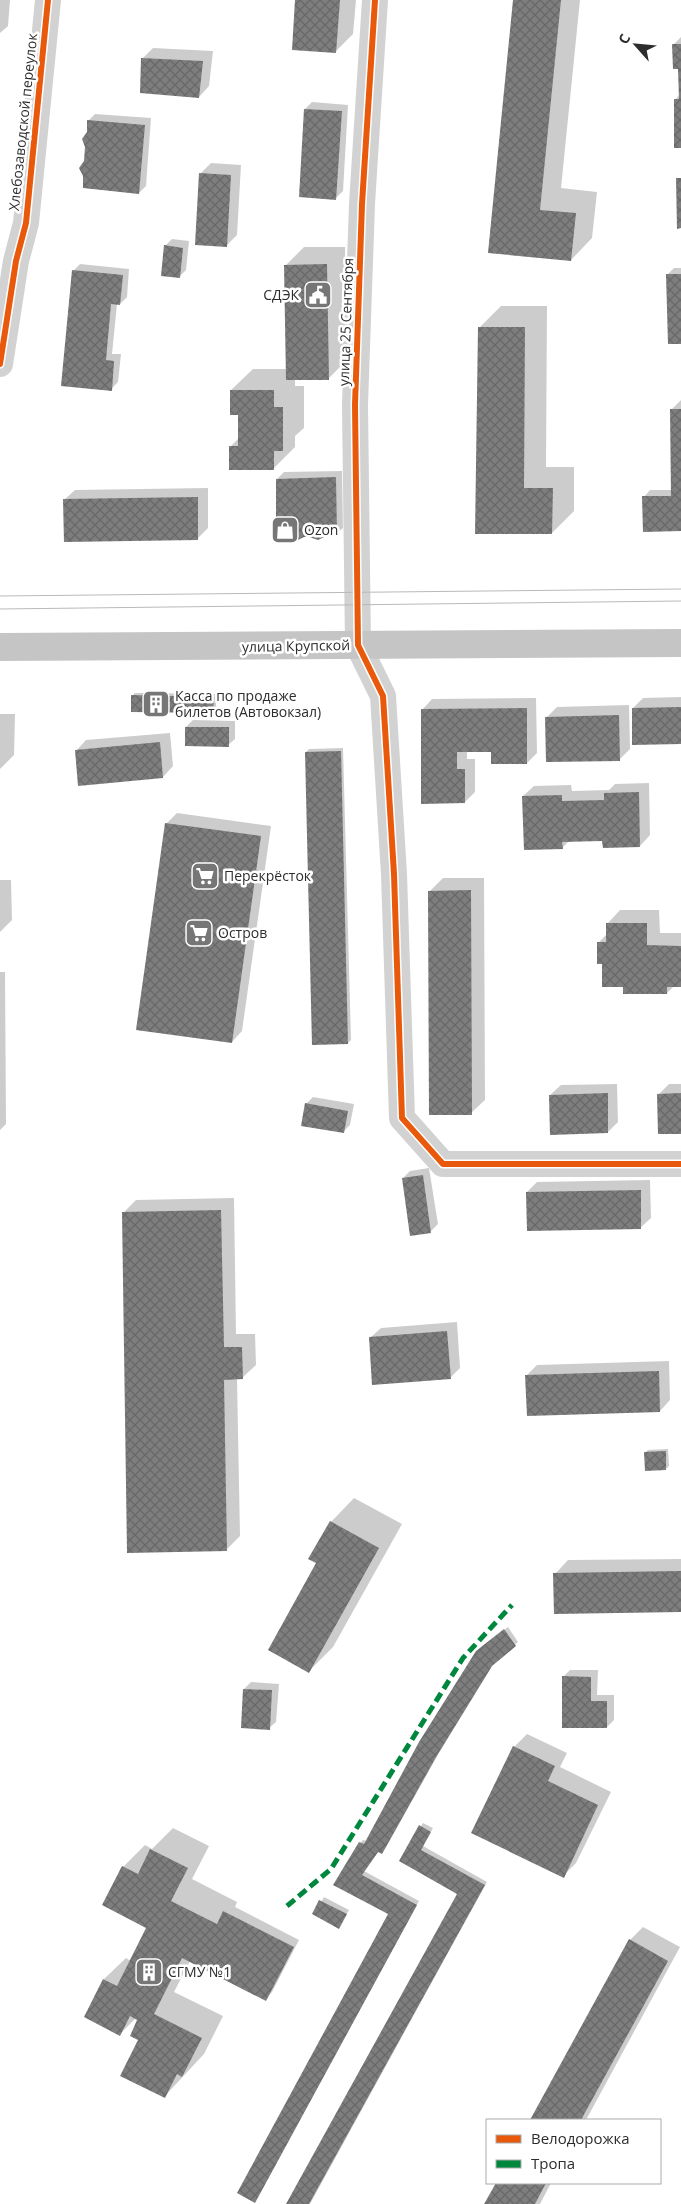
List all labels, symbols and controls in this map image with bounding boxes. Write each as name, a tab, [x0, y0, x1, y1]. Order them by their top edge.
north arrow	[611, 20, 661, 70]
text: С	[613, 31, 634, 47]
street label: Хлебозаводской переулок	[4, 32, 41, 212]
street label: улица 25 Сентября	[334, 258, 357, 386]
public building icon: СДЭК	[303, 280, 333, 310]
place label: СДЭК	[263, 285, 299, 304]
shop icon: Ozon	[270, 515, 300, 545]
place label: Ozon	[304, 520, 338, 539]
street label: улица Крупской	[242, 635, 350, 656]
place label: Касса по продаже билетов (Автовокзал)	[175, 686, 321, 721]
building icon: Касса по продаже билетов (Автовокзал)	[141, 689, 171, 719]
supermarket icon: Перекрёсток	[190, 861, 220, 891]
place label: Перекрёсток	[224, 866, 312, 885]
supermarket icon: Остров	[184, 918, 214, 948]
place label: Остров	[218, 923, 267, 942]
building icon: СГМУ №1	[134, 1957, 164, 1987]
place label: СГМУ №1	[168, 1962, 231, 1981]
legend	[486, 2119, 661, 2184]
text: Велодорожка	[531, 2128, 630, 2148]
text: Тропа	[531, 2153, 575, 2173]

